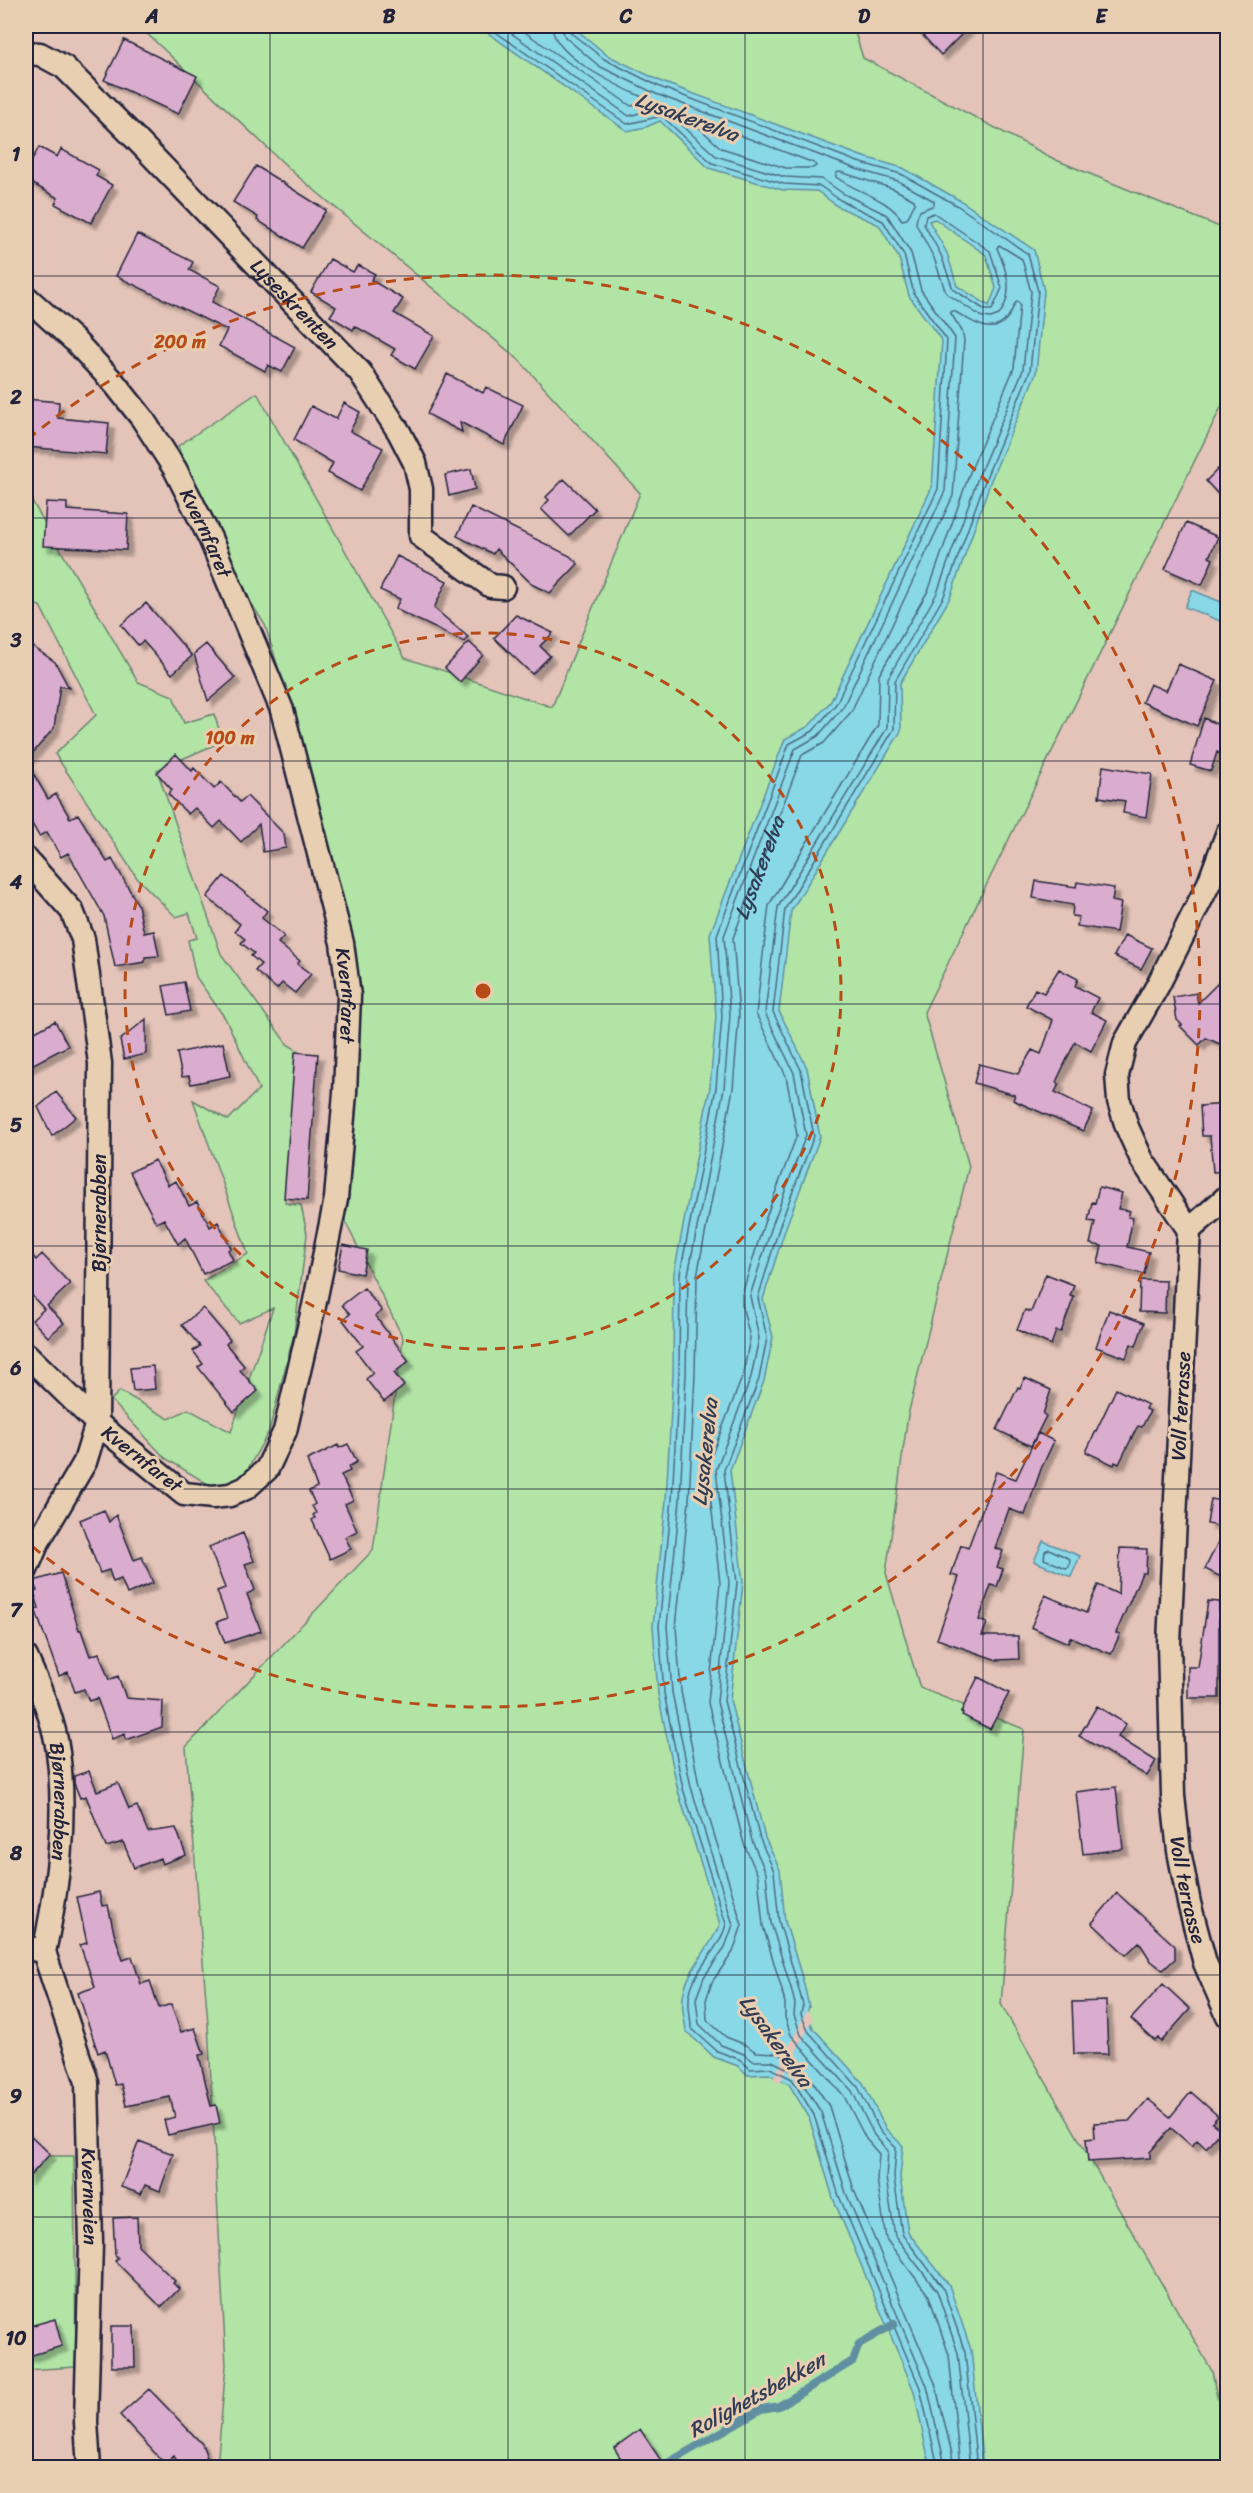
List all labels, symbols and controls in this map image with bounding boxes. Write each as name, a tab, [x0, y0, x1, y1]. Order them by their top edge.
text: A	[144, 0, 159, 34]
text: B	[383, 0, 396, 34]
text: C	[619, 0, 633, 34]
text: D	[858, 0, 871, 34]
text: E	[1095, 0, 1108, 34]
water label: Lysakerelva	[630, 81, 746, 154]
text: 1	[12, 137, 21, 172]
street label: Lyseskrenten	[242, 250, 348, 358]
text: 200 m	[153, 326, 206, 358]
text: 2	[9, 380, 22, 415]
street label: Kvernfaret	[170, 482, 243, 584]
text: 3	[10, 623, 22, 658]
text: 100 m	[206, 722, 255, 754]
water label: Lysakerelva	[723, 809, 797, 925]
text: 4	[9, 865, 23, 900]
street label: Kvernfaret	[325, 946, 367, 1045]
centre of rings	[473, 981, 493, 1001]
text: 5	[10, 1108, 22, 1143]
street label: Bjørnerabben	[82, 1153, 117, 1272]
street label: Voll terrasse	[1161, 1350, 1201, 1462]
text: 6	[9, 1351, 22, 1386]
water label: Lysakerelva	[680, 1395, 730, 1508]
street label: Kvernfaret	[94, 1416, 191, 1503]
text: 7	[10, 1593, 23, 1628]
street label: Bjørnerabben	[39, 1740, 79, 1862]
street label: Voll terrasse	[1160, 1835, 1217, 1948]
text: 8	[9, 1836, 23, 1871]
water label: Lysakerelva	[729, 1986, 824, 2097]
text: 9	[10, 2079, 22, 2114]
street label: Kvernveien	[71, 2147, 109, 2246]
text: 10	[5, 2321, 27, 2356]
water label: Rolighetsbekken	[681, 2340, 835, 2449]

